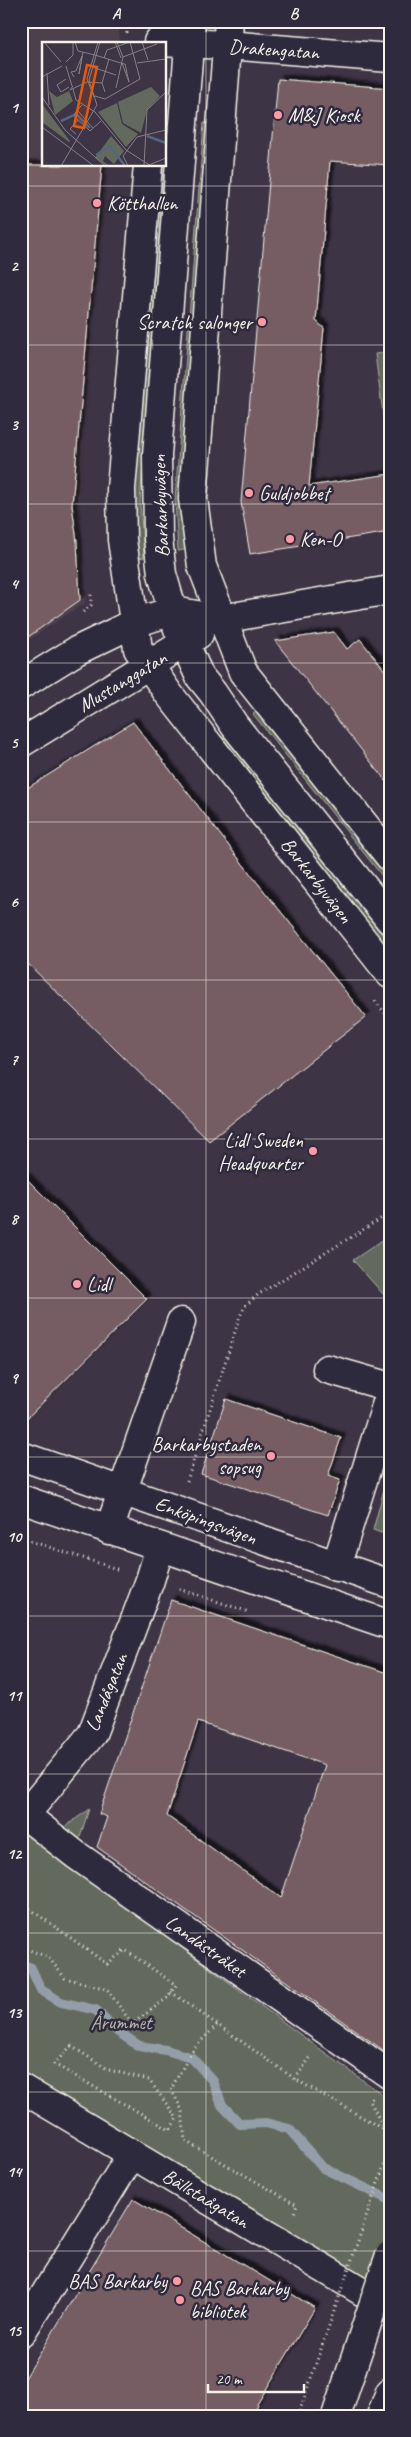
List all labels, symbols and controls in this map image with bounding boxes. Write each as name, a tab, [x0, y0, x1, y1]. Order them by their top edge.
text: A	[112, 4, 122, 24]
text: B	[290, 4, 300, 24]
street label: Drakengatan	[228, 34, 321, 65]
inset map	[42, 42, 166, 166]
text: 1	[10, 98, 19, 118]
place label: M&J Kiosk	[288, 103, 361, 128]
marker: M&J Kiosk	[272, 109, 284, 121]
place label: Kötthallen	[107, 191, 178, 216]
marker: Kötthallen	[91, 197, 103, 209]
text: 2	[10, 256, 19, 276]
place label: Scratch salonger	[137, 310, 254, 335]
marker: Scratch salonger	[256, 316, 268, 328]
text: 3	[10, 415, 19, 435]
street label: Barkarbyvägen	[146, 453, 175, 558]
place label: Guldjobbet	[259, 481, 333, 506]
marker: Guldjobbet	[243, 487, 255, 499]
place label: Ken-O	[300, 527, 343, 552]
marker: Ken-O	[284, 533, 296, 545]
text: 4	[10, 574, 19, 594]
street label: Mustanggatan	[73, 645, 172, 718]
text: 5	[11, 733, 20, 753]
street label: Barkarbyvägen	[275, 832, 359, 929]
text: 6	[10, 892, 19, 912]
text: 7	[10, 1050, 19, 1070]
place label: Lidl Sweden Headquarter	[218, 1128, 305, 1176]
marker: Lidl Sweden Headquarter	[307, 1145, 319, 1157]
text: 8	[10, 1209, 19, 1229]
place label: Lidl	[87, 1272, 114, 1297]
marker: Lidl	[71, 1278, 83, 1290]
text: 9	[10, 1368, 19, 1388]
place label: Barkarbystaden sopsug	[152, 1432, 262, 1480]
marker: Barkarbystaden sopsug	[265, 1450, 277, 1462]
street label: Enköpingsvägen	[152, 1491, 261, 1551]
text: 10	[7, 1527, 23, 1547]
street label: Landågatan	[79, 1648, 134, 1735]
text: 11	[7, 1686, 23, 1706]
text: 12	[7, 1844, 23, 1864]
street label: Landåstråket	[161, 1910, 253, 1985]
text: 13	[7, 2003, 23, 2023]
park label: Årummet	[90, 2010, 154, 2035]
text: 14	[7, 2162, 23, 2182]
street label: Bällstaågatan	[158, 2163, 254, 2234]
place label: BAS Barkarby	[68, 2269, 168, 2294]
marker: BAS Barkarby	[171, 2275, 183, 2287]
place label: BAS Barkarby bibliotek	[190, 2276, 290, 2324]
marker: BAS Barkarby bibliotek	[174, 2294, 186, 2306]
text: 15	[7, 2321, 23, 2341]
scale bar	[208, 2362, 305, 2394]
text: 20 m	[216, 2370, 243, 2389]

